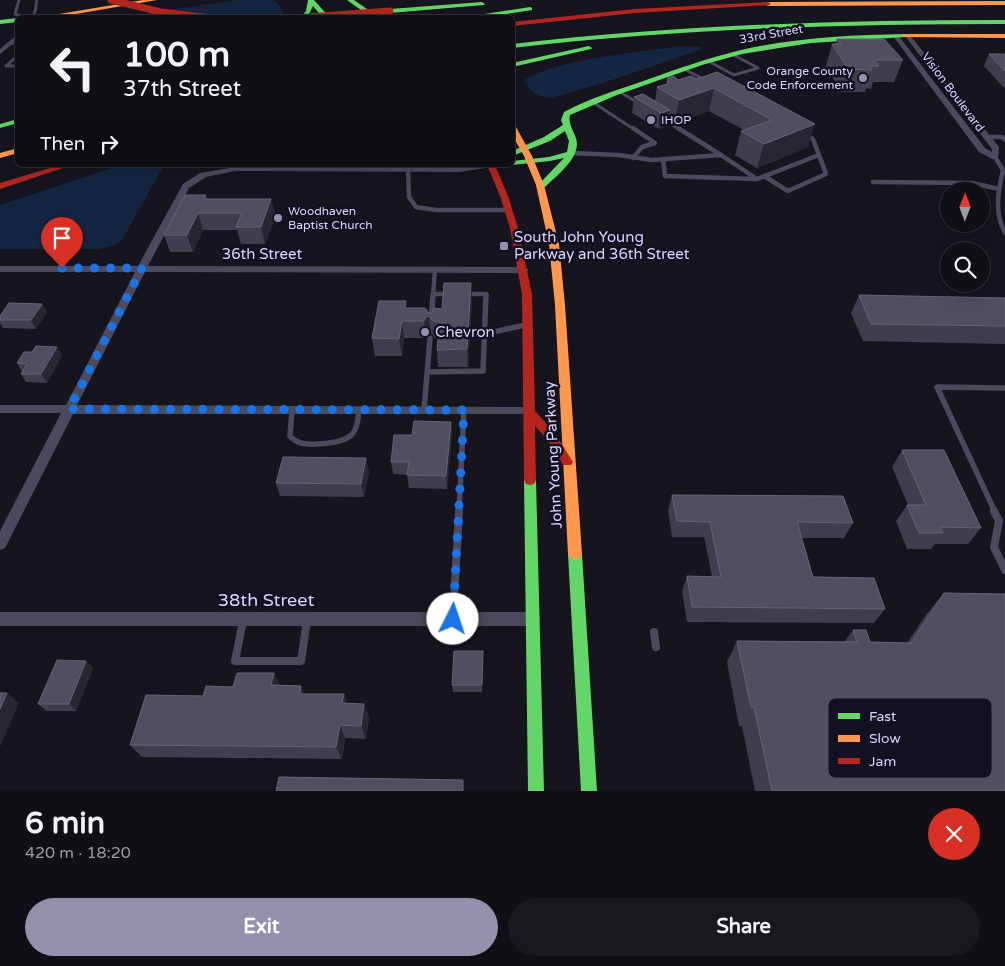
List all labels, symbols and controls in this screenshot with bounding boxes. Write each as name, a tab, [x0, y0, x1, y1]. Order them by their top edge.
street label: 33rd Street	[738, 21, 804, 46]
text: 100 m	[123, 34, 230, 76]
icon: left	[40, 35, 105, 100]
street label: Vision Boulevard	[919, 50, 987, 134]
place label: Orange County Code Enforcement	[747, 64, 854, 92]
marker: Orange County Code Enforcement	[857, 72, 869, 84]
text: 37th Street	[123, 76, 241, 102]
place label: IHOP	[661, 113, 691, 127]
marker: IHOP	[645, 114, 657, 126]
icon: right	[95, 130, 123, 158]
text: Then	[40, 133, 85, 155]
north arrow	[940, 182, 990, 232]
map controls	[940, 182, 990, 292]
place label: Woodhaven Baptist Church	[288, 204, 373, 232]
marker: Woodhaven Baptist Church	[272, 212, 284, 224]
pin	[41, 217, 83, 268]
icon: arrive	[48, 224, 76, 252]
place label: South John Young Parkway and 36th Street	[514, 228, 690, 263]
marker: South John Young Parkway and 36th Street	[498, 240, 510, 252]
button: search	[940, 242, 990, 292]
street label: 36th Street	[222, 245, 303, 263]
place label: Chevron	[435, 323, 495, 341]
marker: Chevron	[419, 326, 431, 338]
street label: John Young Parkway	[540, 381, 566, 529]
street label: 38th Street	[218, 589, 314, 611]
position arrow	[426, 592, 478, 644]
legend	[828, 698, 992, 778]
text: Fast	[869, 708, 897, 725]
text: Slow	[869, 730, 901, 747]
text: Jam	[869, 753, 896, 770]
text: 6 min	[25, 805, 105, 842]
button: close	[928, 808, 980, 860]
text: 420 m · 18:20	[25, 843, 131, 863]
button: Exit	[25, 898, 498, 956]
button: Share	[508, 898, 980, 956]

